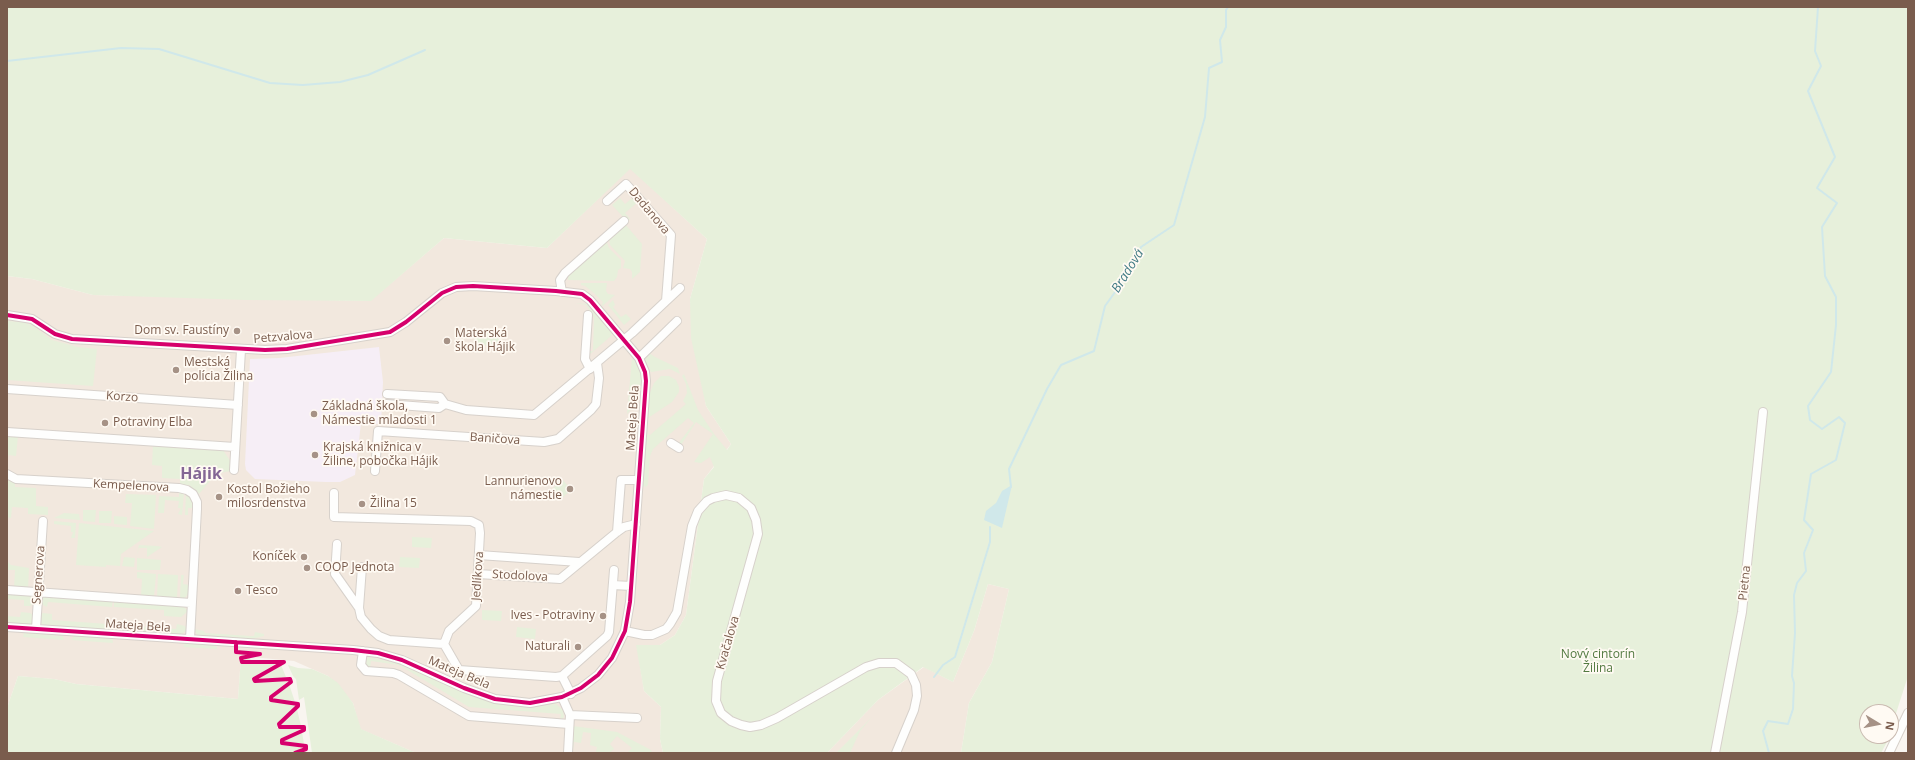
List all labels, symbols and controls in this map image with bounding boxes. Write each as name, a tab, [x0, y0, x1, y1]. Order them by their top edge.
street label: Dadanova	[625, 185, 673, 237]
water label: Bradová	[1109, 246, 1147, 296]
place label: Dom sv. Faustíny	[134, 324, 229, 338]
marker: Dom sv. Faustíny	[232, 326, 242, 336]
street label: Petzvalova	[253, 327, 313, 347]
place label: Materská škola Hájik	[455, 327, 515, 355]
marker: Materská škola Hájik	[442, 336, 452, 346]
place label: Mestská polícia Žilina	[184, 356, 253, 384]
marker: Mestská polícia Žilina	[171, 365, 181, 375]
street label: Mateja Bela	[624, 385, 642, 451]
street label: Korzo	[105, 389, 139, 405]
place label: Základná škola, Námestie mladosti 1	[322, 400, 437, 428]
marker: Základná škola, Námestie mladosti 1	[309, 409, 319, 419]
place label: Potraviny Elba	[113, 416, 193, 430]
marker: Potraviny Elba	[100, 418, 110, 428]
street label: Baničova	[469, 430, 521, 448]
place label: Krajská knižnica v Žiline, pobočka Hájik	[323, 441, 438, 469]
marker: Krajská knižnica v Žiline, pobočka Hájik	[310, 450, 320, 460]
district label: Hájik	[180, 464, 222, 484]
place label: Lannurienovo námestie	[485, 475, 562, 503]
street label: Kempelenova	[93, 477, 169, 495]
place label: Kostol Božieho milosrdenstva	[227, 483, 310, 511]
marker: Lannurienovo námestie	[565, 484, 575, 494]
marker: Kostol Božieho milosrdenstva	[214, 492, 224, 502]
place label: Žilina 15	[370, 497, 417, 511]
marker: Žilina 15	[357, 499, 367, 509]
street label: Segnerova	[30, 545, 48, 605]
place label: Koníček	[252, 550, 296, 564]
street label: Jedlíkova	[469, 551, 487, 601]
marker: Koníček	[299, 552, 309, 562]
place label: COOP Jednota	[315, 561, 394, 575]
marker: COOP Jednota	[302, 563, 312, 573]
street label: Pietna	[1736, 565, 1754, 601]
street label: Stodolova	[492, 567, 548, 585]
place label: Tesco	[246, 584, 278, 598]
marker: Tesco	[233, 586, 243, 596]
place label: Ives - Potraviny	[510, 609, 595, 623]
marker: Ives - Potraviny	[598, 611, 608, 621]
street label: Kvačalova	[713, 614, 743, 672]
street label: Mateja Bela	[105, 617, 171, 635]
place label: Naturali	[525, 640, 570, 654]
marker: Naturali	[573, 642, 583, 652]
park label: Nový cintorín Žilina	[1561, 648, 1635, 676]
street label: Mateja Bela	[426, 654, 492, 692]
north arrow	[1859, 704, 1899, 744]
text: N	[1882, 720, 1898, 732]

